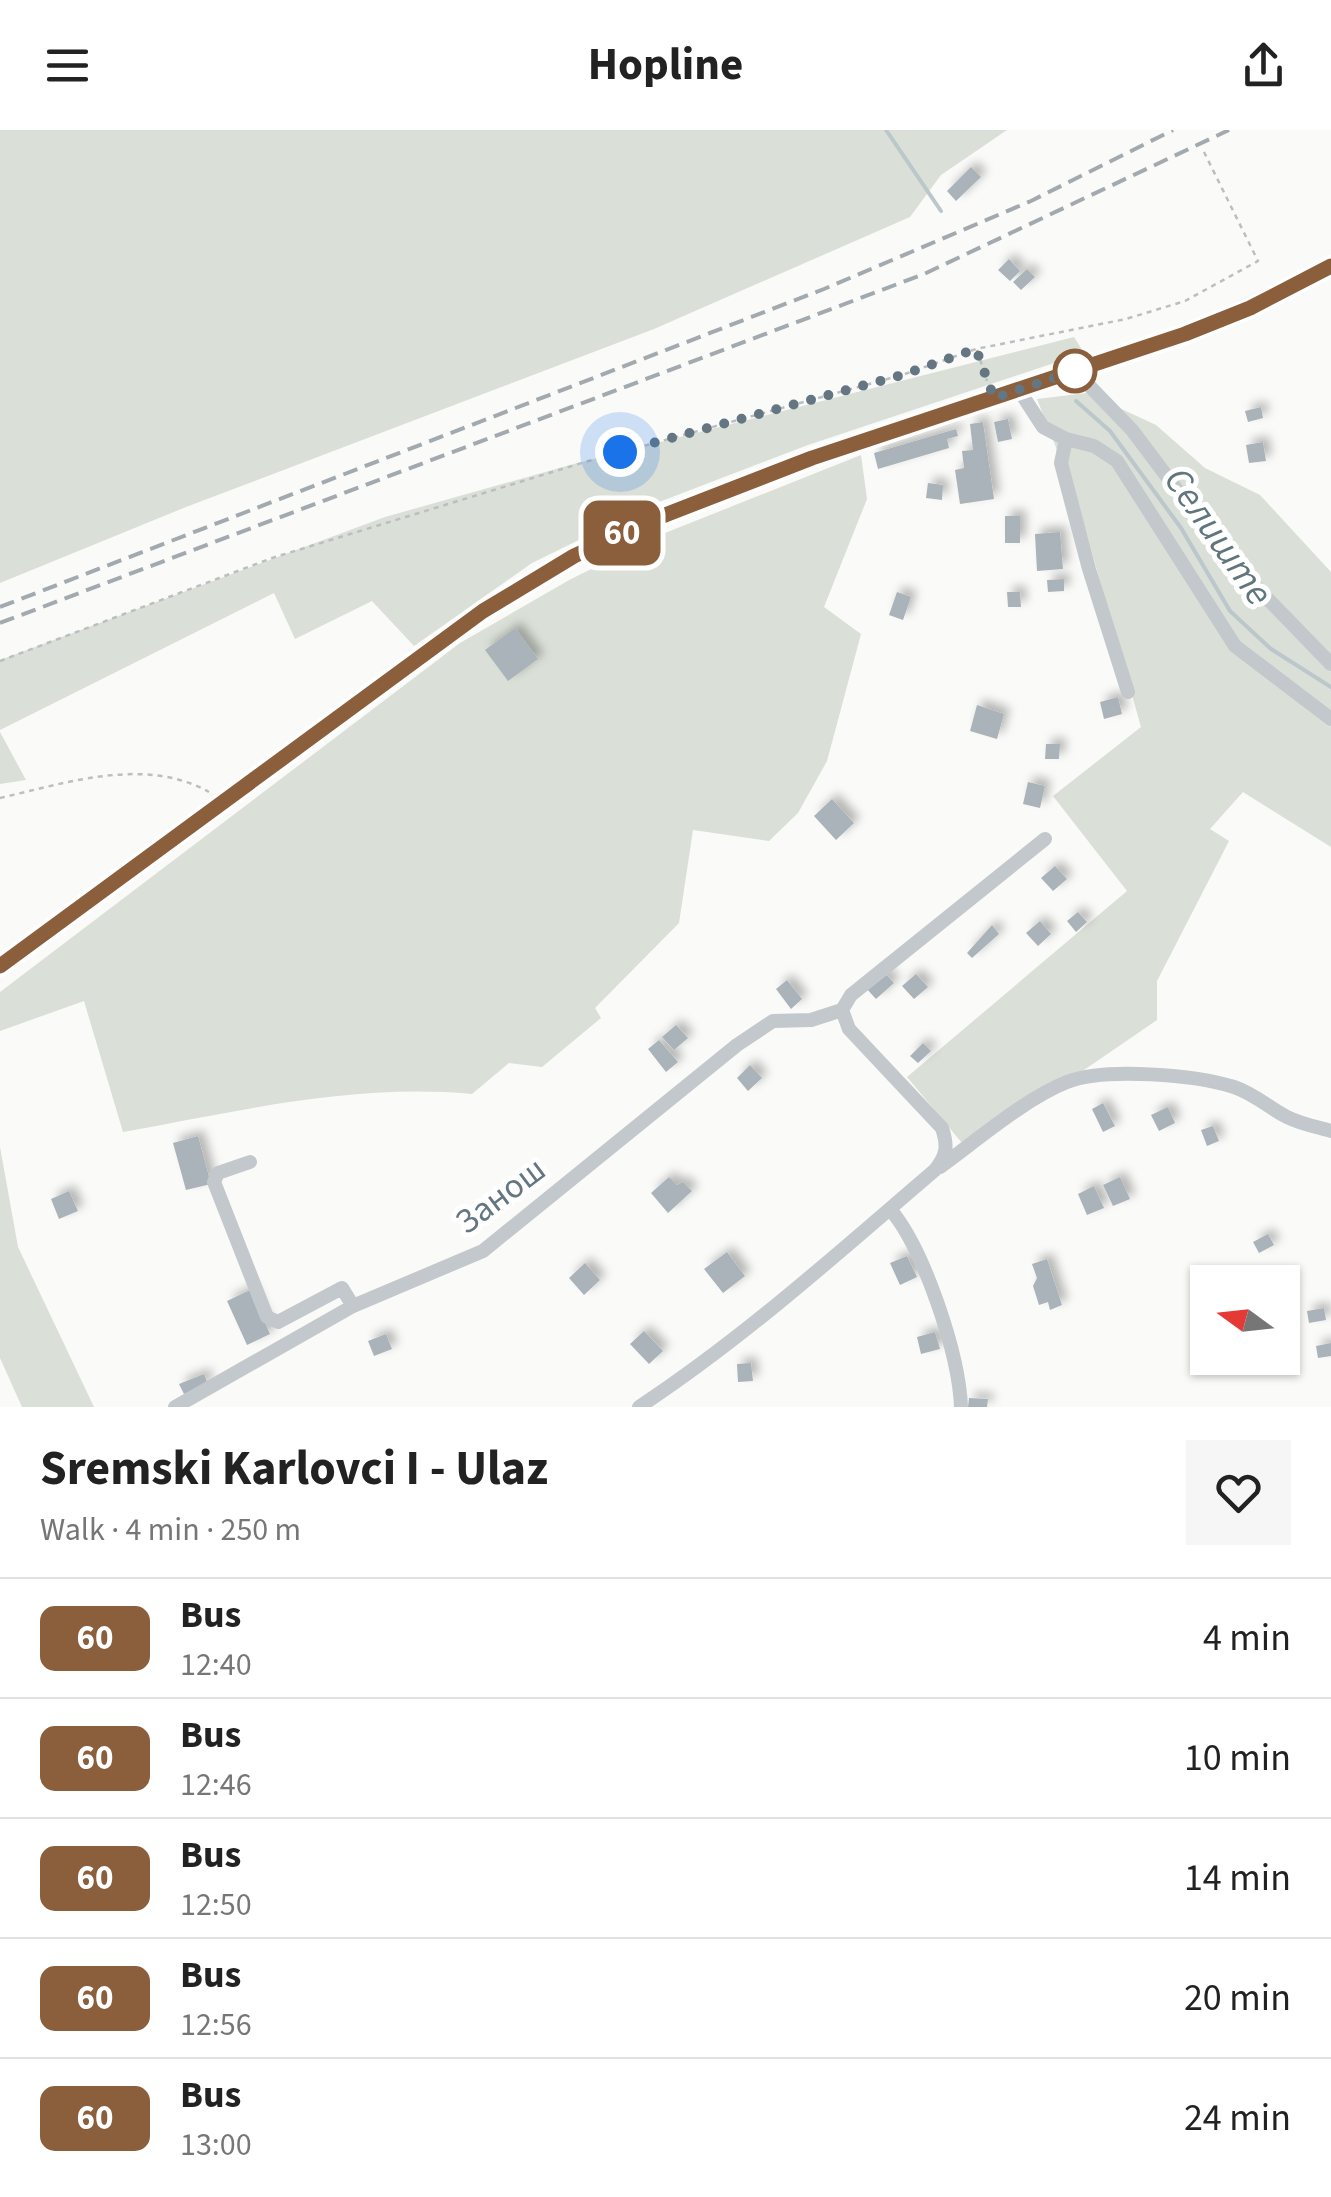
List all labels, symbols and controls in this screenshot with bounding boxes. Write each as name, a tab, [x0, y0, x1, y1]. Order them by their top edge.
text: Hopline	[588, 33, 743, 97]
icon: menu	[40, 38, 95, 93]
icon: share	[1236, 38, 1291, 93]
unlabelled marker	[1054, 350, 1096, 392]
your location	[595, 427, 645, 477]
water label: Селиште	[1151, 456, 1286, 617]
line badge: 60	[577, 500, 667, 566]
text: 60	[604, 508, 640, 558]
street label: Занош	[445, 1145, 556, 1246]
north arrow	[1190, 1265, 1300, 1375]
map controls	[1190, 1265, 1300, 1375]
text: Sremski Karlovci I - Ulaz	[40, 1435, 548, 1503]
button: heart	[1186, 1440, 1291, 1545]
text: Walk · 4 min · 250 m	[40, 1507, 301, 1553]
text: Bus	[180, 1588, 241, 1642]
text: 4 min	[1203, 1611, 1291, 1665]
text: 60	[77, 1613, 113, 1663]
text: 12:40	[180, 1642, 252, 1688]
text: Bus	[180, 1708, 241, 1762]
text: 10 min	[1184, 1731, 1291, 1785]
text: 60	[77, 1733, 113, 1783]
text: 12:46	[180, 1762, 252, 1808]
text: Bus	[180, 1828, 241, 1882]
text: 14 min	[1184, 1851, 1291, 1905]
text: 60	[77, 1853, 113, 1903]
text: 12:50	[180, 1882, 252, 1928]
text: Bus	[180, 1948, 241, 2002]
text: 20 min	[1184, 1971, 1291, 2025]
text: 60	[77, 1973, 113, 2023]
text: 12:56	[180, 2002, 252, 2048]
text: Bus	[180, 2068, 241, 2122]
text: 24 min	[1184, 2091, 1291, 2145]
text: 60	[77, 2093, 113, 2143]
text: 13:00	[180, 2122, 252, 2168]

